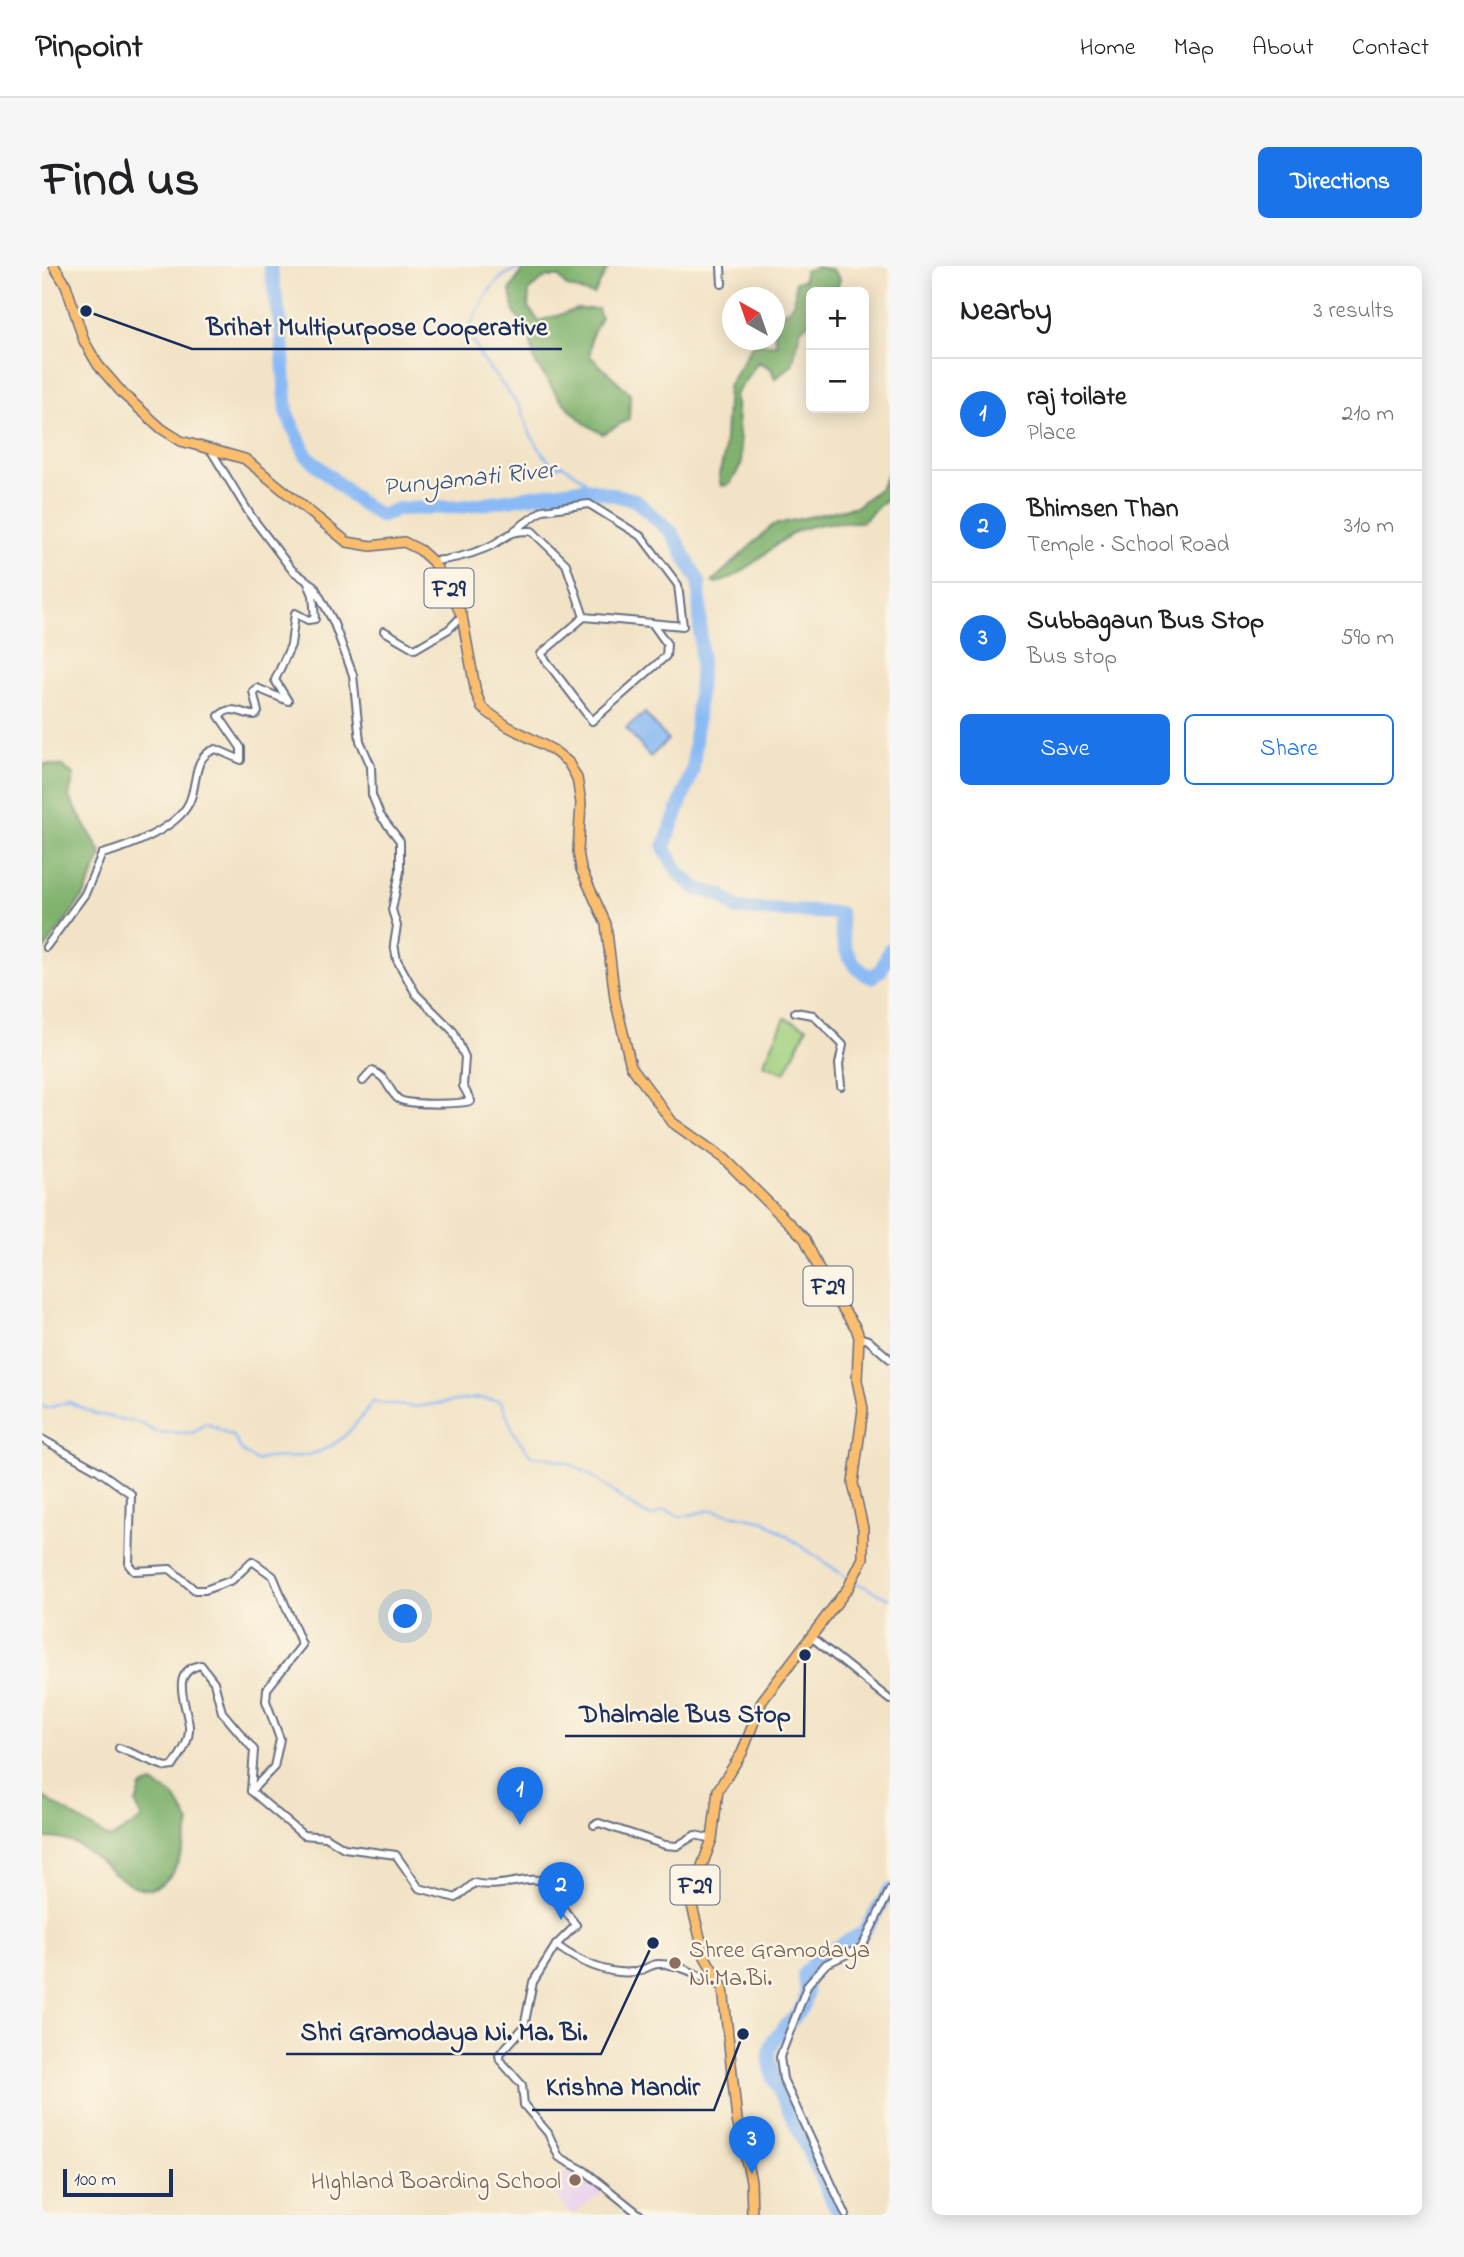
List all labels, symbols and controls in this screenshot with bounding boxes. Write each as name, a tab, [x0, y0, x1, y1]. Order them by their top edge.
text: Pinpoint	[35, 24, 143, 72]
text: Home	[1080, 31, 1136, 66]
text: Map	[1174, 31, 1214, 66]
text: About	[1252, 31, 1314, 66]
text: Contact	[1352, 31, 1429, 66]
text: Find us	[42, 146, 199, 218]
button: Directions	[1258, 147, 1422, 218]
north arrow	[722, 287, 785, 350]
map controls	[806, 287, 869, 413]
button: +	[806, 287, 869, 350]
text: Nearby	[960, 290, 1052, 334]
text: 3 results	[1313, 295, 1394, 328]
callout: Brihat Multipurpose Cooperative	[192, 302, 562, 349]
text: Brihat Multipurpose Cooperative	[205, 310, 549, 348]
button: −	[806, 350, 869, 413]
text: raj toilate	[1027, 379, 1127, 417]
text: 1	[979, 398, 987, 431]
text: 210 m	[1342, 398, 1394, 431]
text: Place	[1027, 417, 1076, 450]
water label: Punyamati River	[381, 452, 560, 508]
text: Bhimsen Than	[1027, 491, 1178, 529]
text: 2	[977, 510, 989, 543]
text: 310 m	[1344, 510, 1394, 543]
text: Temple · School Road	[1027, 529, 1230, 562]
road number: F29	[424, 568, 474, 608]
text: Subbagaun Bus Stop	[1027, 603, 1264, 641]
text: 3	[978, 622, 988, 655]
text: 590 m	[1340, 622, 1394, 655]
text: Bus stop	[1027, 641, 1117, 674]
button: Save	[960, 714, 1170, 785]
button: Share	[1184, 714, 1394, 785]
road number: F29	[804, 1267, 852, 1306]
your location	[388, 1599, 422, 1633]
callout: Dhalmale Bus Stop	[565, 1689, 804, 1736]
text: Dhalmale Bus Stop	[578, 1697, 791, 1735]
pin: 1	[497, 1767, 543, 1825]
pin: 2	[538, 1862, 584, 1920]
road number: F29	[670, 1866, 720, 1904]
place label: Shree Gramodaya Ni.Ma.Bi.	[689, 1934, 870, 1997]
marker: Shree Gramodaya Ni.Ma.Bi.	[667, 1955, 683, 1971]
callout: Shri Gramodaya Ni. Ma. Bi.	[286, 2007, 601, 2054]
text: Shri Gramodaya Ni. Ma. Bi.	[300, 2015, 588, 2053]
callout: Krishna Mandir	[532, 2063, 714, 2110]
text: Krishna Mandir	[546, 2070, 701, 2108]
pin: 3	[729, 2116, 775, 2174]
place label: HIghland Boarding School	[311, 2165, 561, 2200]
scale bar	[63, 2166, 173, 2198]
text: 100 m	[74, 2167, 116, 2194]
marker: HIghland Boarding School	[567, 2172, 583, 2188]

